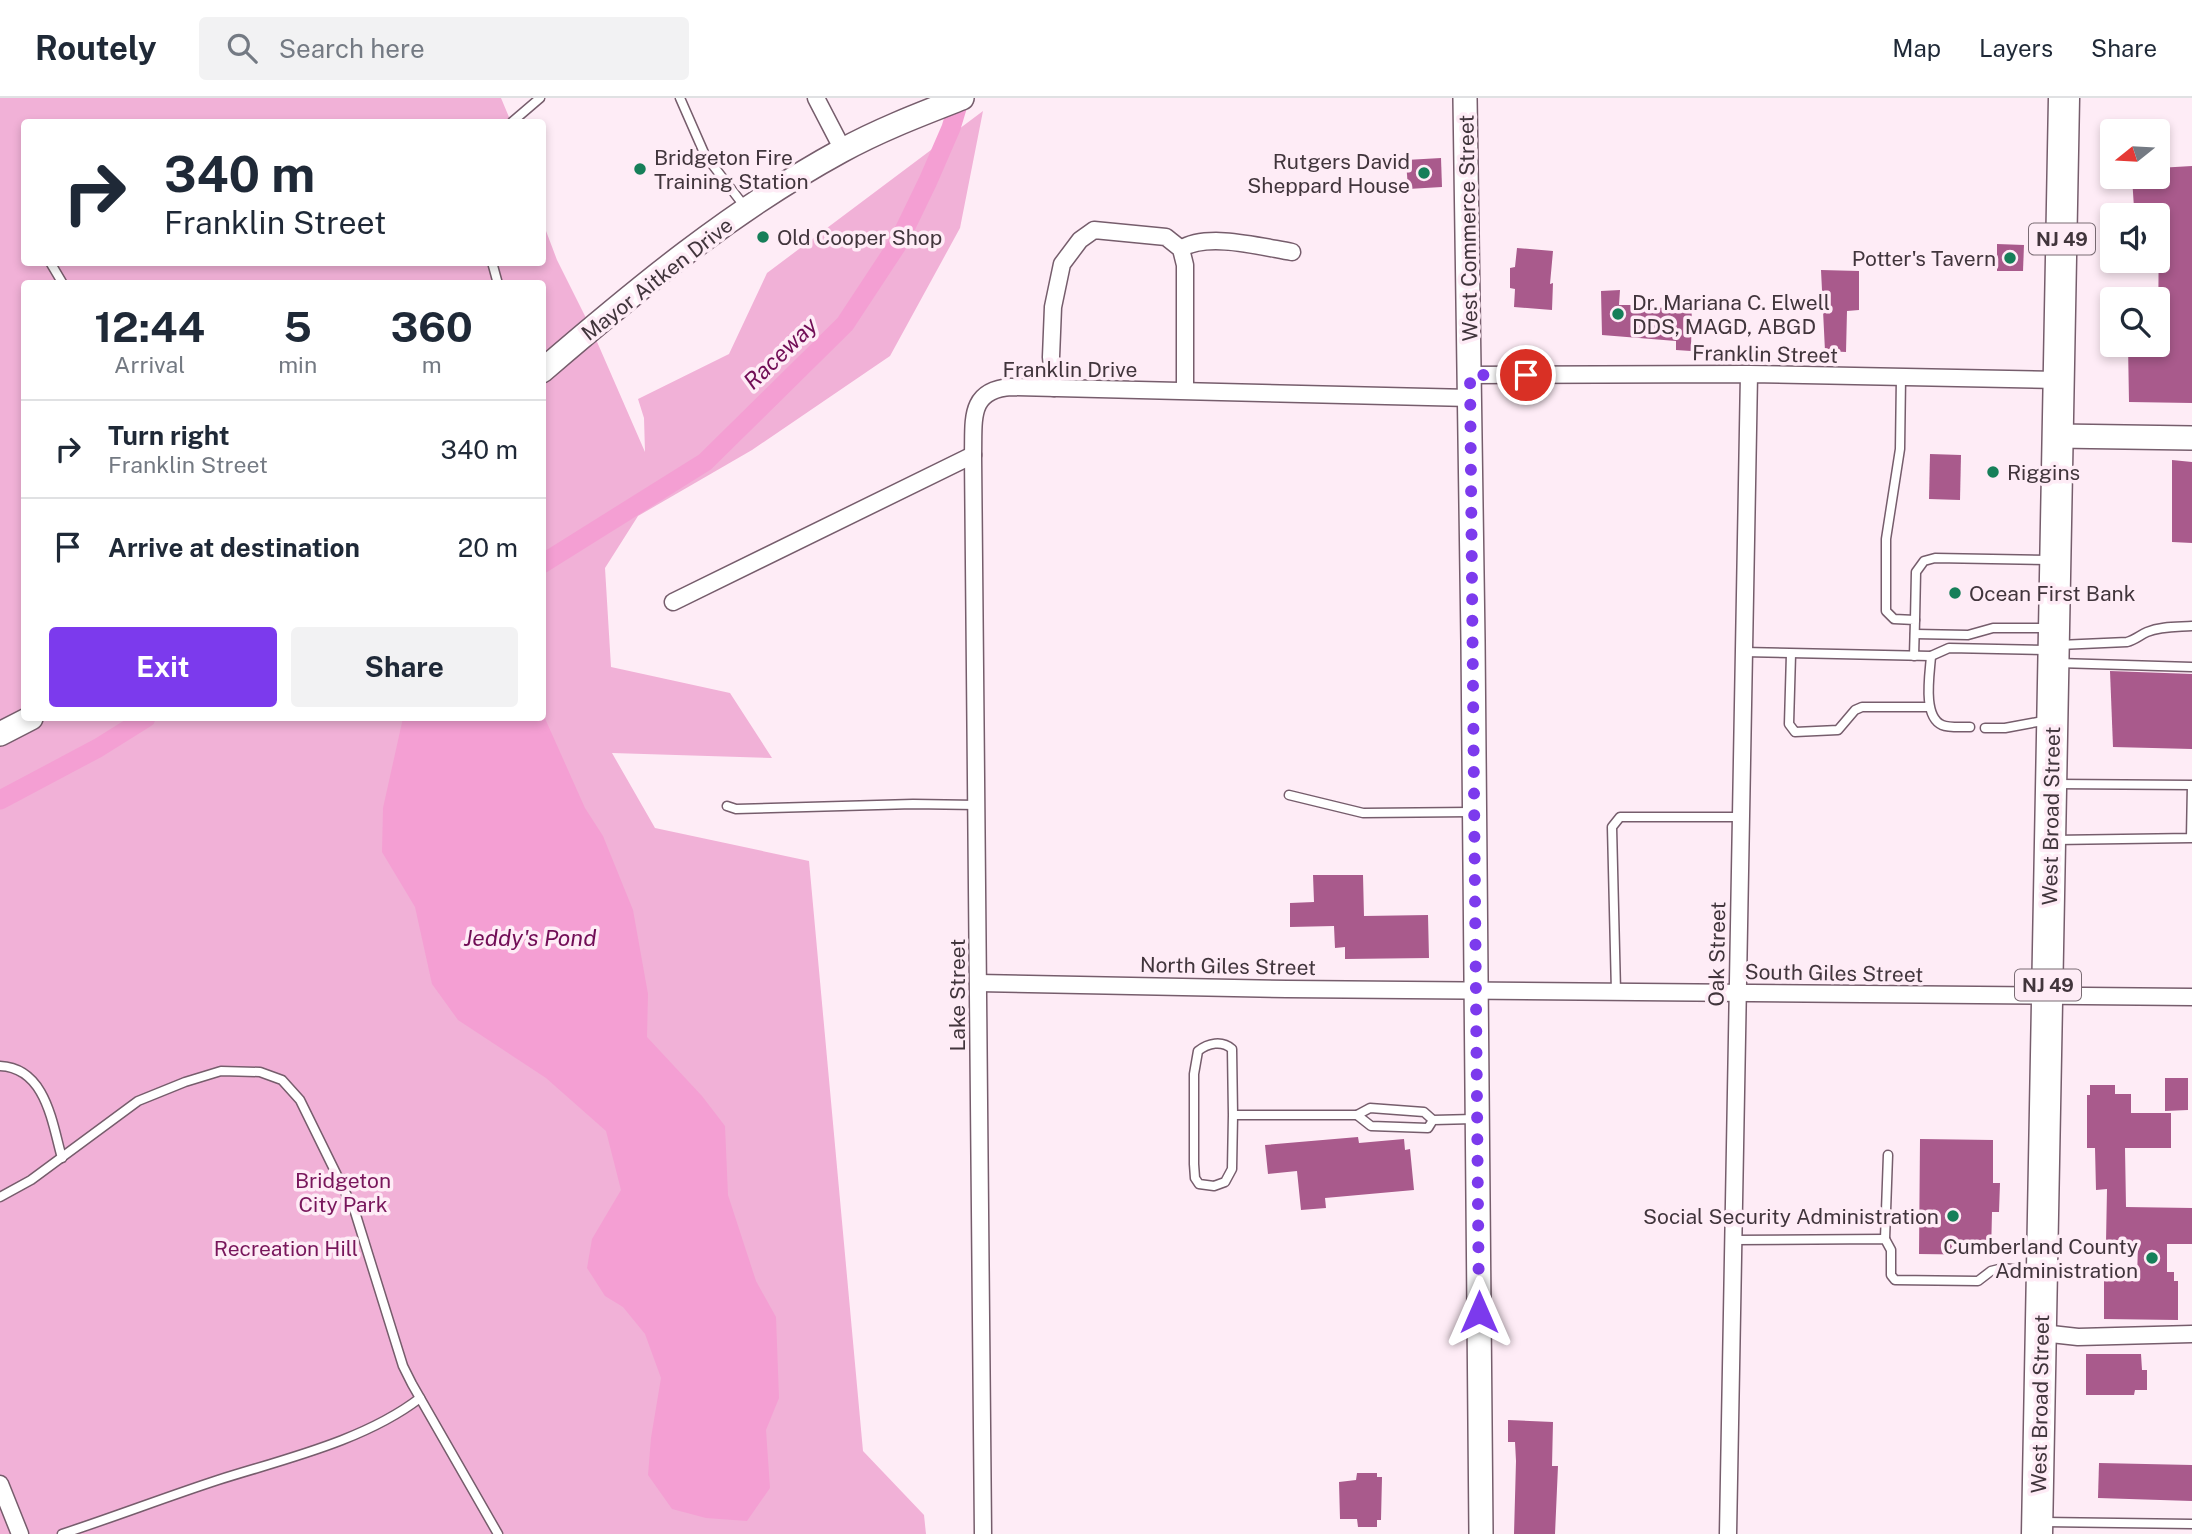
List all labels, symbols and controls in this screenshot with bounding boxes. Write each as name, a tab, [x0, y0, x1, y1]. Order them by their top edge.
search box	[199, 17, 689, 80]
text: Routely	[35, 29, 157, 67]
icon: search	[223, 29, 261, 67]
text: Search here	[279, 33, 425, 64]
text: Map	[1892, 34, 1941, 62]
text: Layers	[1979, 34, 2053, 62]
text: Share	[2091, 34, 2157, 62]
street label: West Commerce Street	[1454, 114, 1482, 342]
north arrow	[2100, 119, 2170, 189]
map controls	[2100, 119, 2170, 357]
text: 340 m	[164, 145, 315, 203]
place label: Bridgeton Fire Training Station	[654, 145, 809, 194]
icon: right	[49, 147, 140, 238]
place label: Rutgers David Sheppard House	[1247, 149, 1410, 198]
marker: Bridgeton Fire Training Station	[632, 161, 648, 177]
marker: Rutgers David Sheppard House	[1416, 165, 1432, 181]
button: sound	[2100, 203, 2170, 273]
text: Franklin Street	[164, 204, 386, 241]
street label: Mayor Aitken Drive	[576, 212, 738, 346]
road number: NJ 49	[2029, 223, 2095, 254]
place label: Old Cooper Shop	[777, 225, 942, 250]
marker: Old Cooper Shop	[755, 229, 771, 245]
place label: Potter's Tavern	[1852, 246, 1996, 271]
marker: Potter's Tavern	[2002, 250, 2018, 266]
button: search	[2100, 287, 2170, 357]
place label: Dr. Mariana C. Elwell DDS, MAGD, ABGD	[1632, 290, 1830, 339]
text: 12:44	[94, 302, 205, 351]
text: 5	[284, 302, 312, 351]
text: 360	[390, 302, 473, 351]
marker: Dr. Mariana C. Elwell DDS, MAGD, ABGD	[1610, 306, 1626, 322]
water label: Raceway	[738, 311, 823, 395]
street label: Franklin Street	[1692, 340, 1838, 368]
pin	[1496, 345, 1556, 405]
text: Arrival	[114, 351, 185, 378]
text: min	[278, 351, 317, 378]
text: m	[422, 351, 442, 378]
icon: arrive	[1507, 356, 1545, 394]
street label: Franklin Drive	[1003, 357, 1137, 382]
text: Turn right	[108, 420, 230, 451]
icon: right	[49, 430, 87, 468]
text: 340 m	[441, 434, 518, 465]
text: Franklin Street	[108, 451, 268, 478]
place label: Riggins	[2007, 460, 2080, 485]
marker: Riggins	[1985, 464, 2001, 480]
icon: arrive	[49, 528, 87, 566]
text: Arrive at destination	[108, 532, 360, 563]
text: 20 m	[458, 532, 518, 563]
place label: Ocean First Bank	[1969, 581, 2136, 606]
marker: Ocean First Bank	[1947, 585, 1963, 601]
button: Exit	[49, 627, 277, 707]
button: Share	[291, 627, 518, 707]
street label: West Broad Street	[2037, 726, 2065, 906]
street label: Oak Street	[1704, 901, 1730, 1007]
water label: Jeddy's Pond	[464, 924, 596, 951]
street label: Lake Street	[945, 939, 970, 1051]
street label: North Giles Street	[1140, 952, 1316, 980]
street label: South Giles Street	[1744, 959, 1924, 987]
road number: NJ 49	[2015, 970, 2081, 1000]
park label: Bridgeton City Park	[295, 1168, 391, 1217]
place label: Social Security Administration	[1643, 1204, 1939, 1229]
marker: Social Security Administration	[1945, 1208, 1961, 1224]
place label: Cumberland County Administration	[1943, 1234, 2138, 1283]
park label: Recreation Hill	[214, 1236, 358, 1261]
marker: Cumberland County Administration	[2144, 1250, 2160, 1266]
position arrow	[1442, 1275, 1516, 1349]
street label: West Broad Street	[2026, 1314, 2054, 1494]

